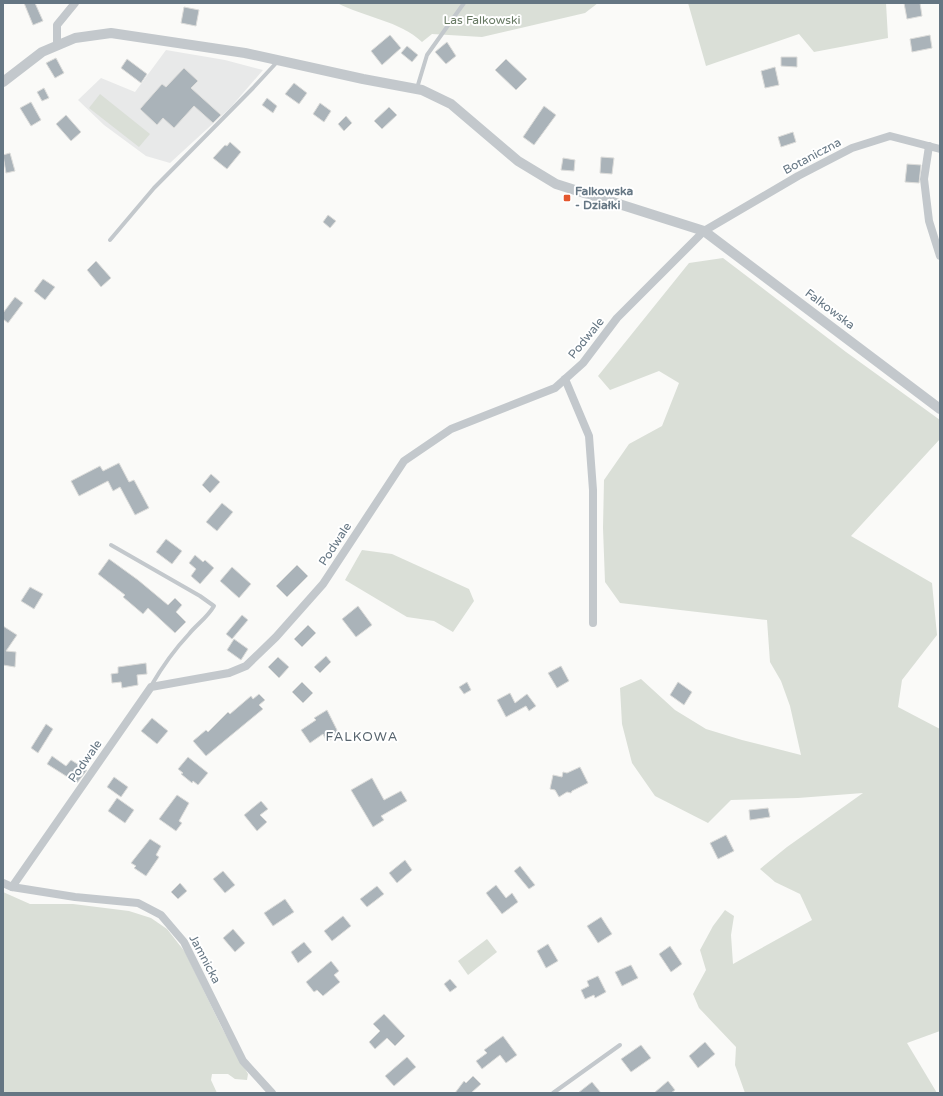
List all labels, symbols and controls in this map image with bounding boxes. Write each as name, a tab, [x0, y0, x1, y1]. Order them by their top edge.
park label: Las Falkowski	[443, 13, 521, 27]
street label: Botaniczna	[781, 135, 843, 177]
place label: Falkowska - Działki	[575, 184, 633, 212]
marker: Falkowska - Działki	[562, 193, 572, 203]
street label: Falkowska	[803, 286, 857, 332]
street label: Podwale	[565, 315, 607, 361]
street label: Podwale	[316, 520, 354, 568]
district label: FALKOWA	[325, 729, 399, 745]
street label: Podwale	[65, 737, 105, 785]
street label: Jamnicka	[186, 932, 224, 986]

